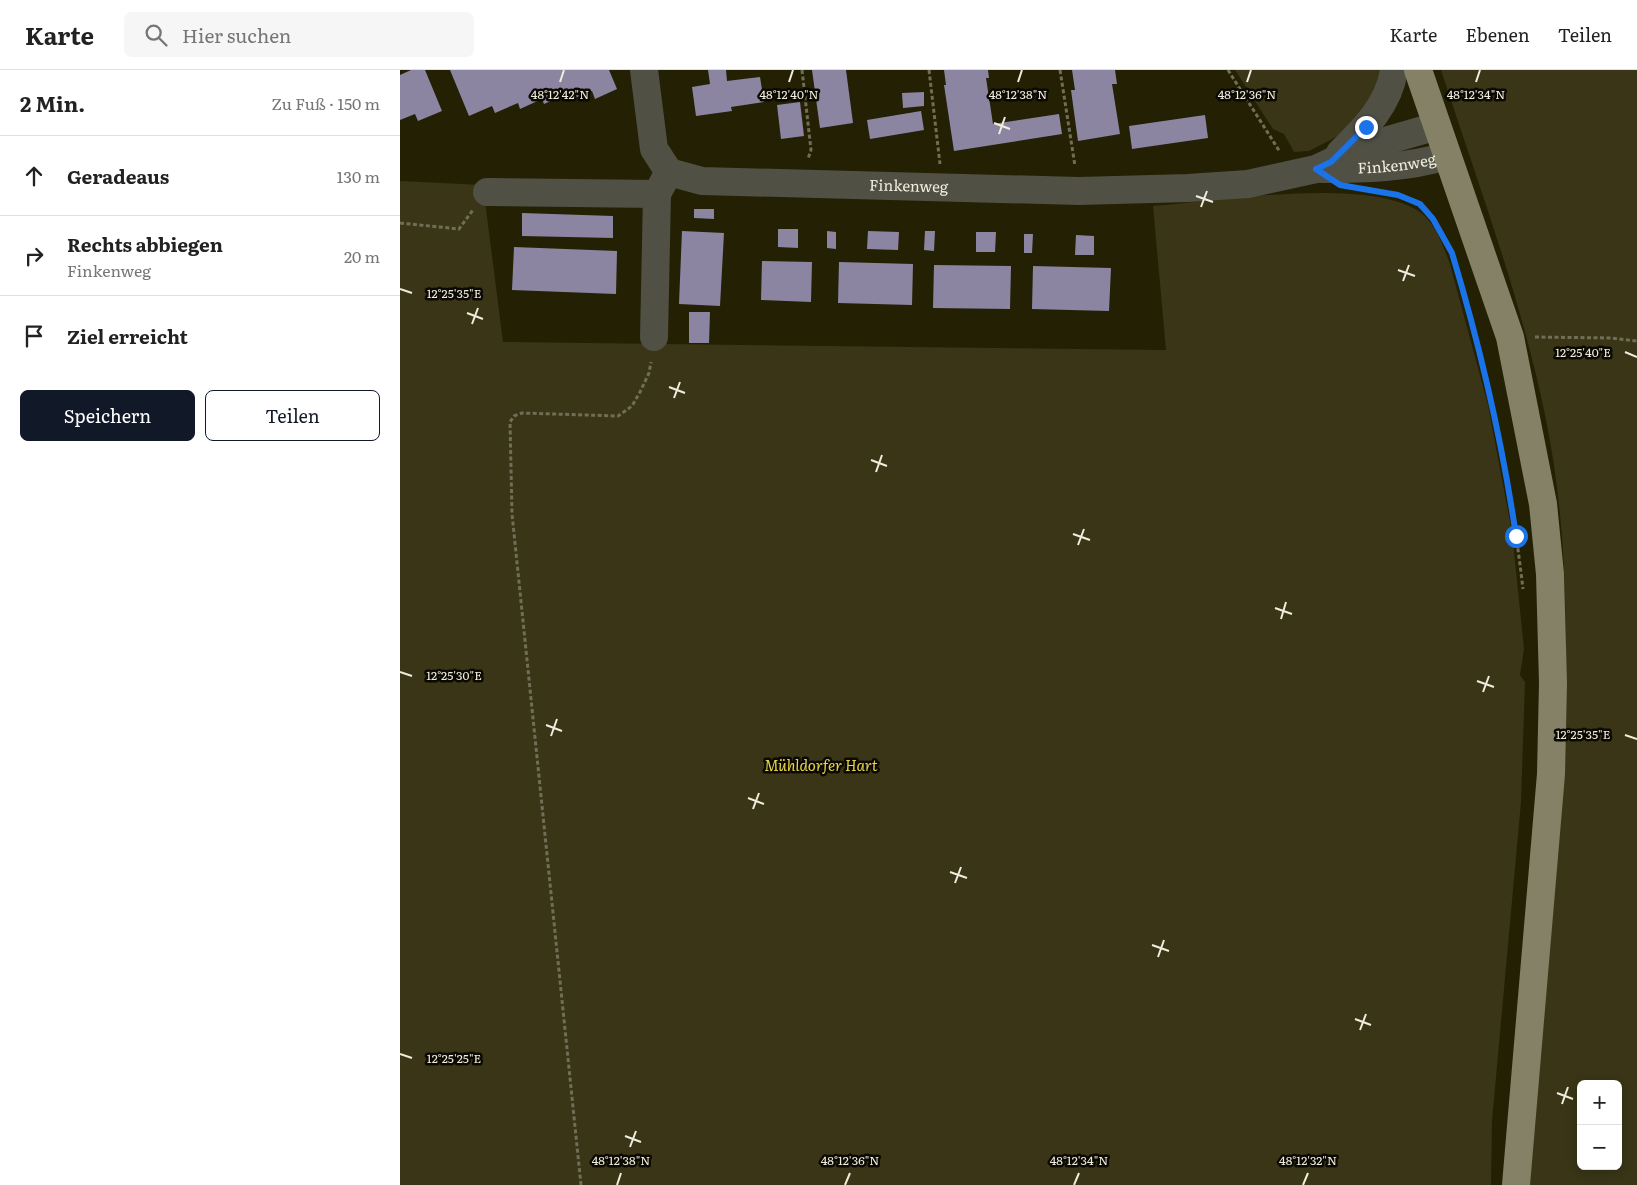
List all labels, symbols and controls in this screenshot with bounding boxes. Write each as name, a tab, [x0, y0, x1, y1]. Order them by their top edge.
search box	[124, 12, 474, 57]
text: Karte	[25, 17, 94, 52]
icon: search	[142, 21, 170, 49]
text: Hier suchen	[182, 21, 291, 49]
text: Karte	[1390, 21, 1437, 48]
text: Ebenen	[1465, 21, 1530, 48]
text: Teilen	[1558, 21, 1612, 48]
text: 48°12'42"N	[531, 85, 589, 103]
text: 48°12'40"N	[759, 85, 819, 103]
text: 48°12'38"N	[989, 85, 1047, 103]
text: 48°12'36"N	[1218, 85, 1276, 103]
text: 48°12'34"N	[1447, 85, 1505, 103]
text: 2 Min.	[20, 87, 85, 118]
text: Zu Fuß · 150 m	[271, 91, 380, 115]
route end	[1355, 116, 1378, 139]
street label: Finkenweg	[1357, 146, 1439, 179]
icon: ahead	[20, 162, 48, 190]
text: Geradeaus	[67, 162, 169, 190]
text: 130 m	[337, 164, 380, 188]
street label: Finkenweg	[869, 172, 949, 198]
text: Rechts abbiegen	[67, 230, 223, 258]
icon: right	[20, 242, 48, 270]
text: 20 m	[344, 244, 380, 268]
text: Finkenweg	[67, 258, 151, 282]
text: 12°25'35"E	[427, 284, 482, 302]
icon: arrive	[20, 322, 48, 350]
text: Ziel erreicht	[67, 322, 188, 350]
text: 12°25'40"E	[1555, 343, 1611, 361]
button: Speichern	[20, 390, 195, 441]
button: Teilen	[205, 390, 380, 441]
route start	[1505, 525, 1528, 548]
text: 12°25'30"E	[426, 666, 482, 684]
text: 12°25'35"E	[1556, 725, 1611, 743]
park label: Mühldorfer Hart	[764, 753, 878, 776]
text: 12°25'25"E	[427, 1049, 482, 1067]
map controls	[1577, 1080, 1622, 1170]
button: +	[1577, 1080, 1622, 1125]
button: −	[1577, 1125, 1622, 1170]
text: 48°12'38"N	[592, 1151, 650, 1169]
text: 48°12'36"N	[821, 1151, 879, 1169]
text: 48°12'34"N	[1050, 1151, 1108, 1169]
text: 48°12'32"N	[1279, 1151, 1337, 1169]

